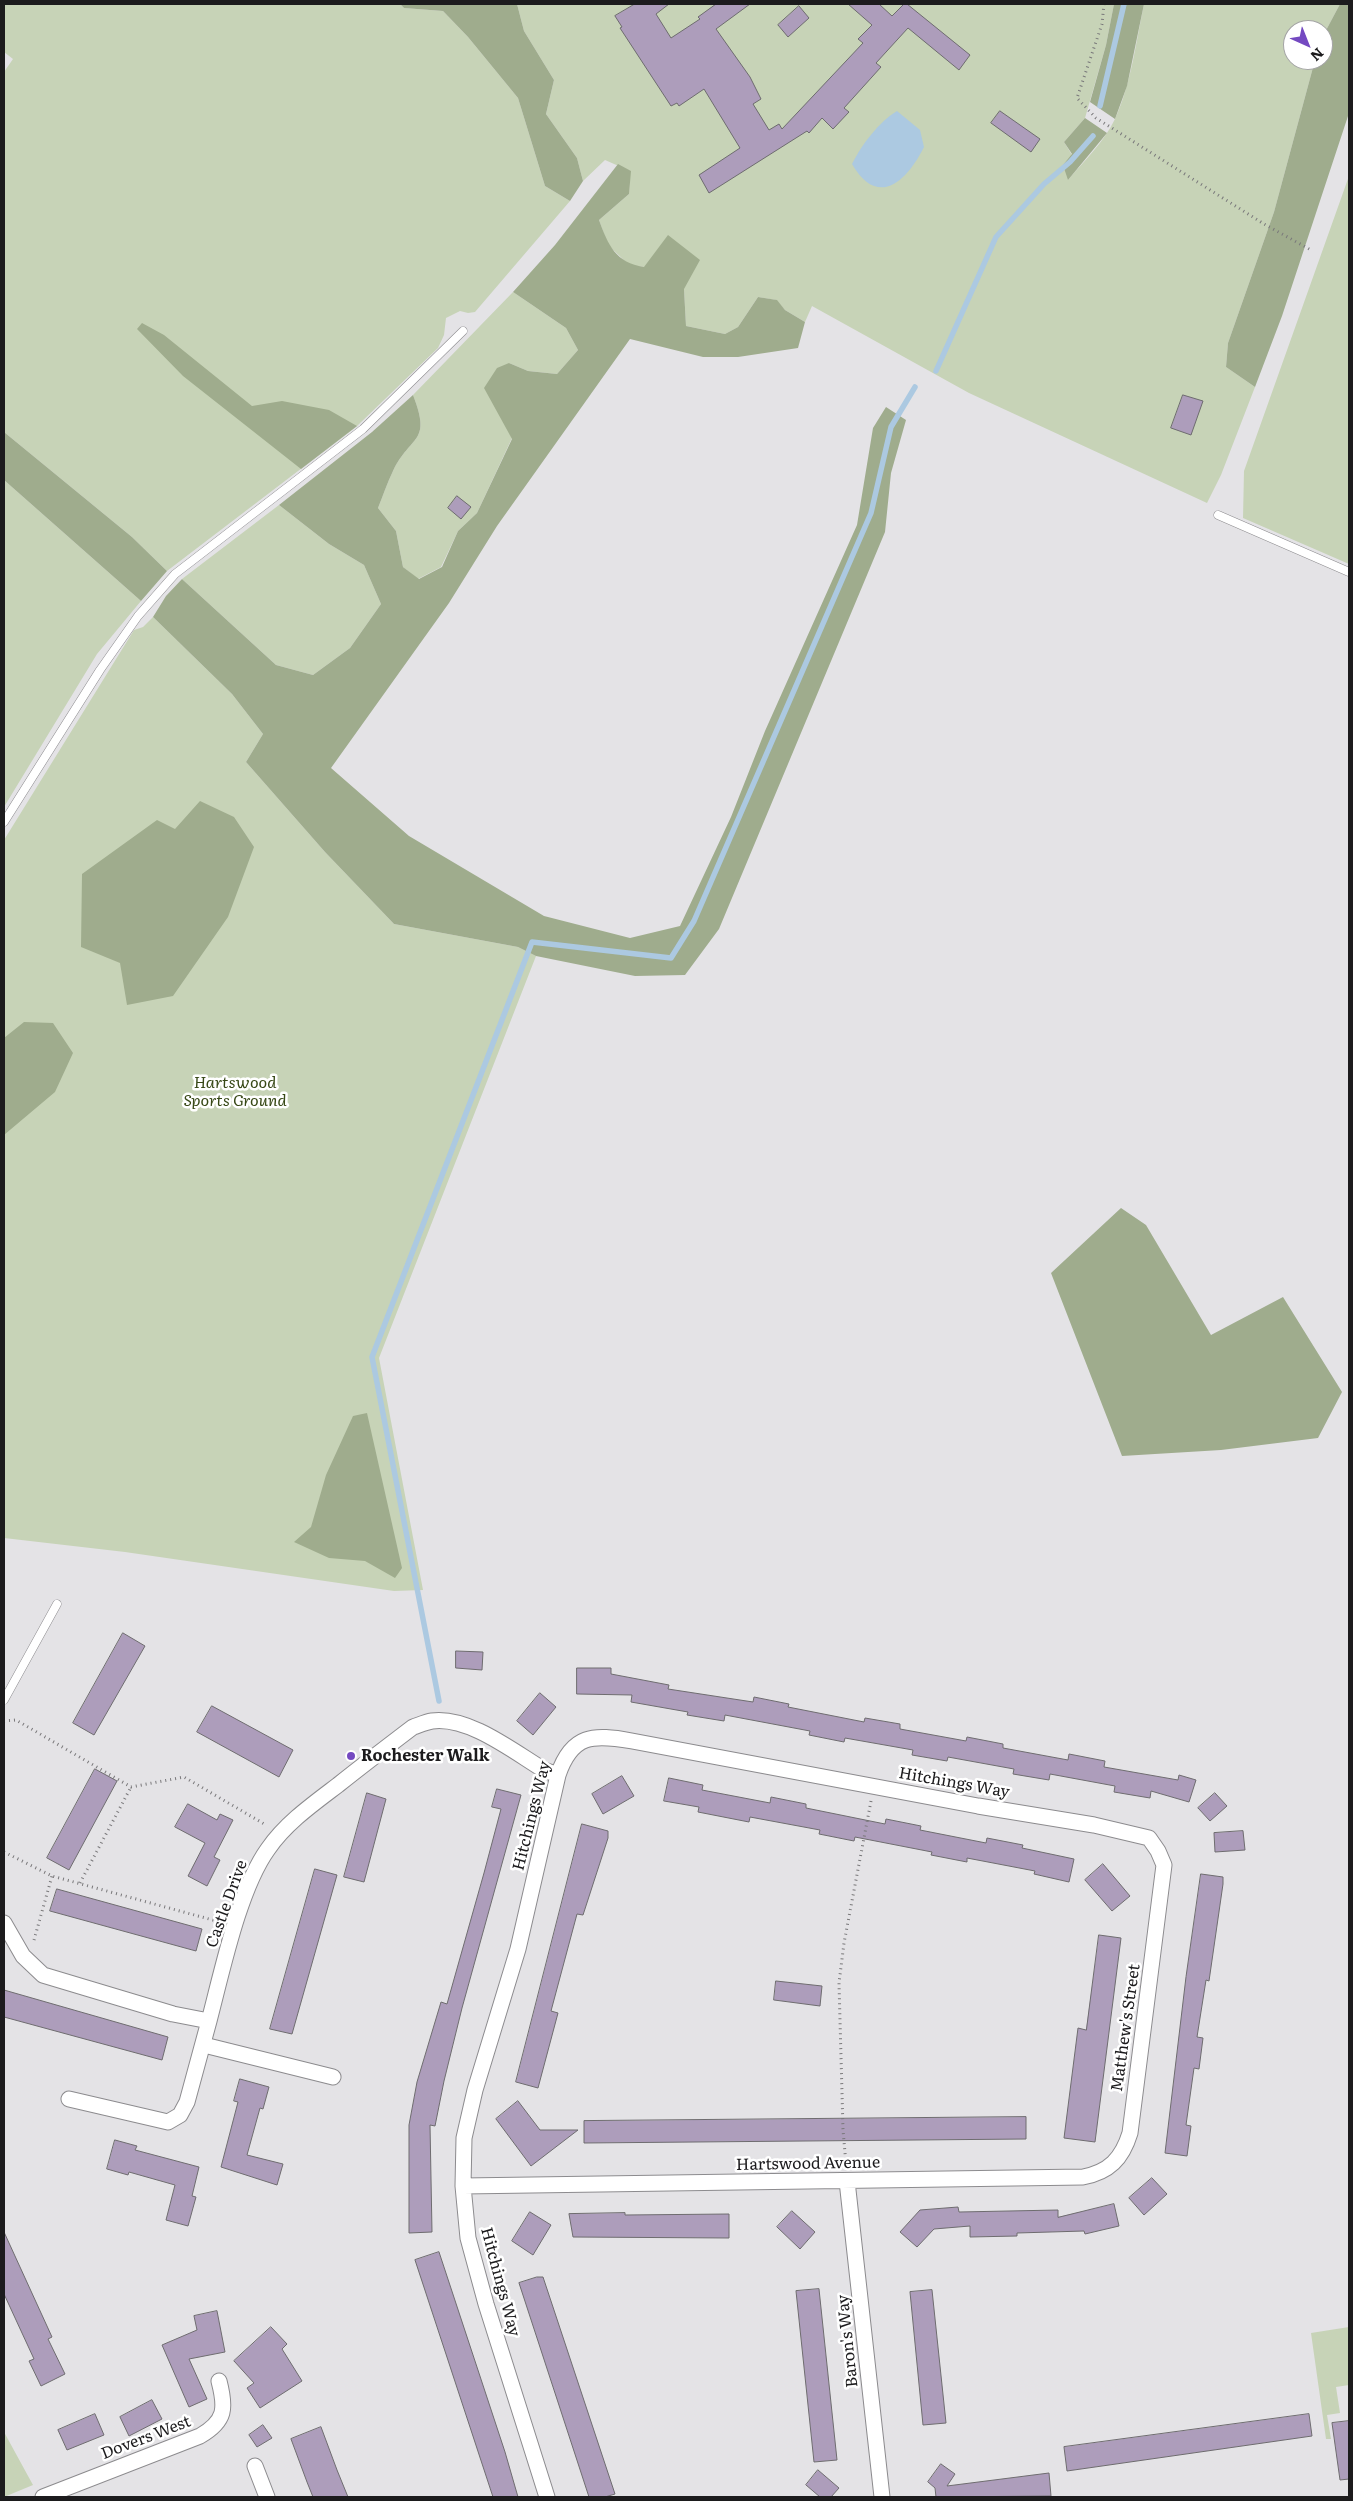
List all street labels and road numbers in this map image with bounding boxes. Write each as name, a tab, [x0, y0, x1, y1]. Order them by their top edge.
street label: Hitchings Way	[509, 1759, 555, 1873]
street label: Hitchings Way	[897, 1764, 1011, 1802]
street label: Castle Drive	[202, 1858, 252, 1950]
street label: Matthew's Street	[1108, 1963, 1144, 2093]
street label: Hartswood Avenue	[736, 2153, 880, 2175]
street label: Hitchings Way	[476, 2225, 524, 2339]
street label: Baron's Way	[834, 2294, 862, 2388]
street label: Dovers West	[99, 2412, 193, 2464]

